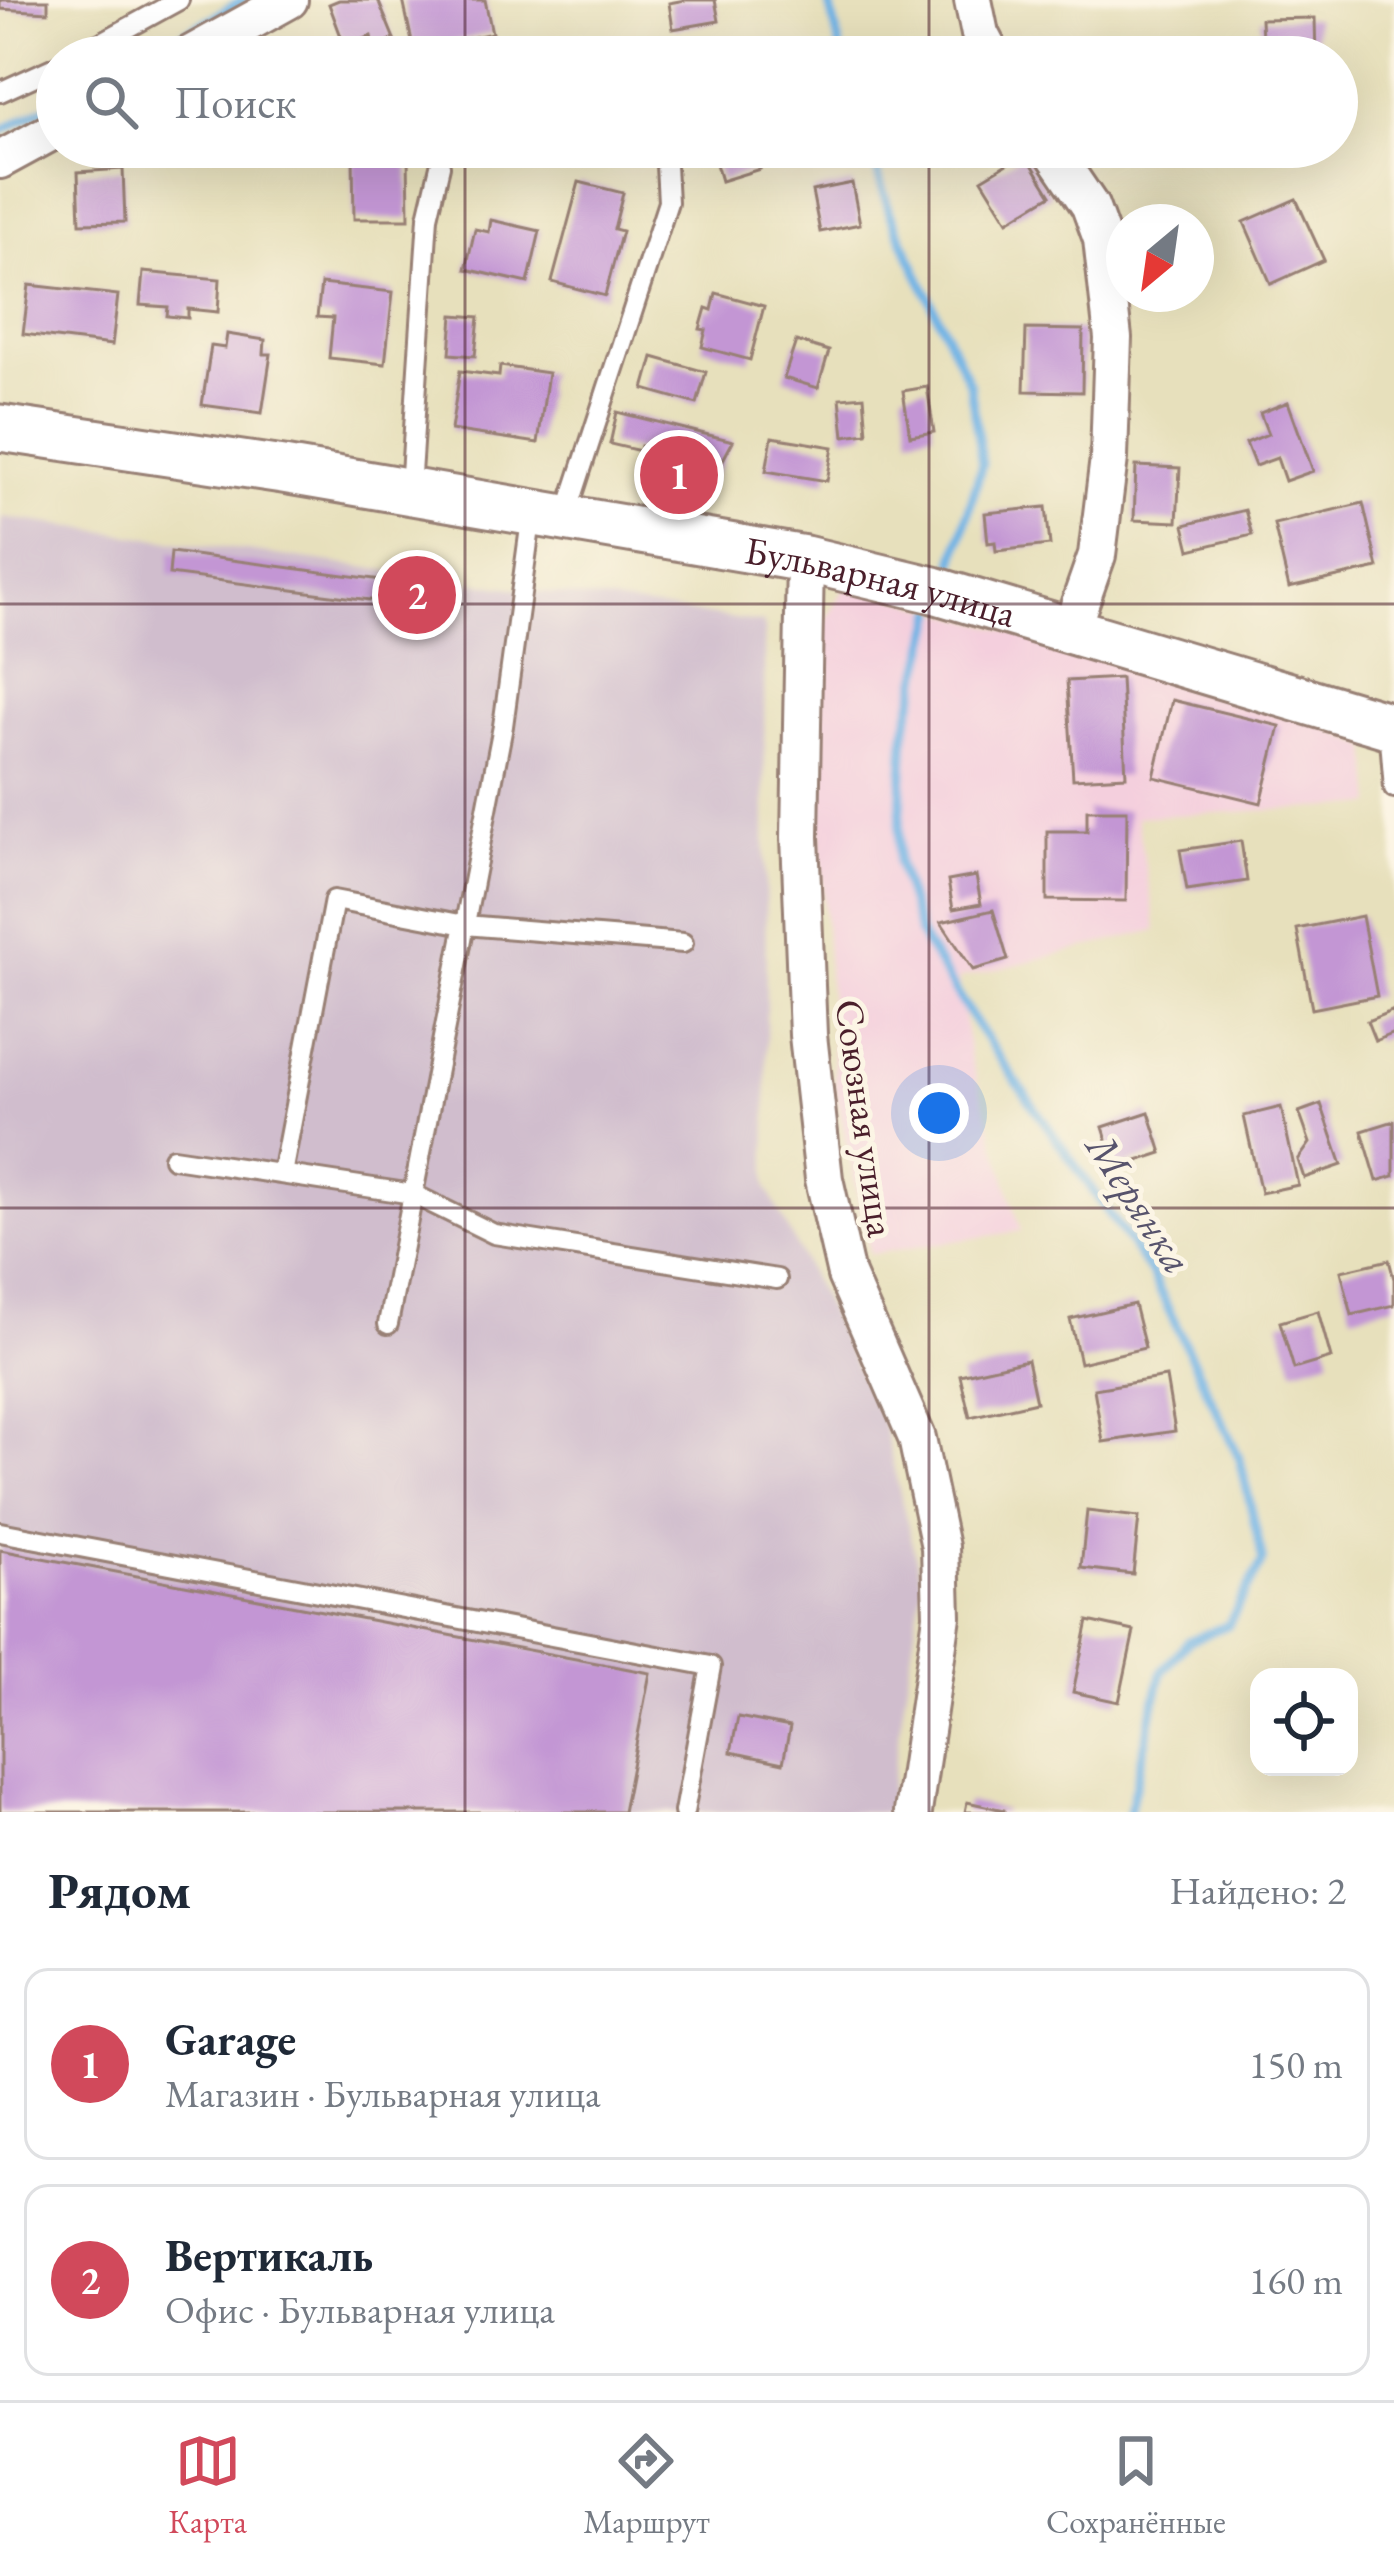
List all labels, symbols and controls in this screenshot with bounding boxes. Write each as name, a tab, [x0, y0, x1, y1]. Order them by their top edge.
search box	[36, 36, 1358, 168]
icon: search	[78, 69, 144, 135]
text: Поиск	[174, 73, 296, 131]
north arrow	[1106, 204, 1214, 312]
pin: 1	[640, 430, 718, 520]
street label: Бульварная улица	[741, 524, 1023, 639]
pin: 2	[378, 550, 456, 640]
street label: Союзная улица	[824, 996, 907, 1240]
your location	[909, 1083, 969, 1143]
water label: Мерянка	[1072, 1120, 1205, 1284]
map controls	[1250, 1668, 1358, 1776]
button: locate	[1250, 1668, 1358, 1776]
text: Рядом	[48, 1857, 191, 1923]
text: Найдено: 2	[1169, 1865, 1346, 1916]
text: Garage	[165, 2010, 296, 2068]
text: 1	[80, 2039, 100, 2090]
text: 150 m	[1249, 2039, 1343, 2090]
text: Магазин · Бульварная улица	[165, 2068, 601, 2119]
text: Вертикаль	[165, 2226, 373, 2284]
text: 2	[80, 2255, 100, 2306]
text: 160 m	[1249, 2255, 1343, 2306]
text: Офис · Бульварная улица	[165, 2284, 555, 2335]
tab: Карта	[168, 2428, 247, 2543]
tab: Маршрут	[583, 2428, 710, 2543]
tab: Сохранённые	[1046, 2428, 1226, 2543]

